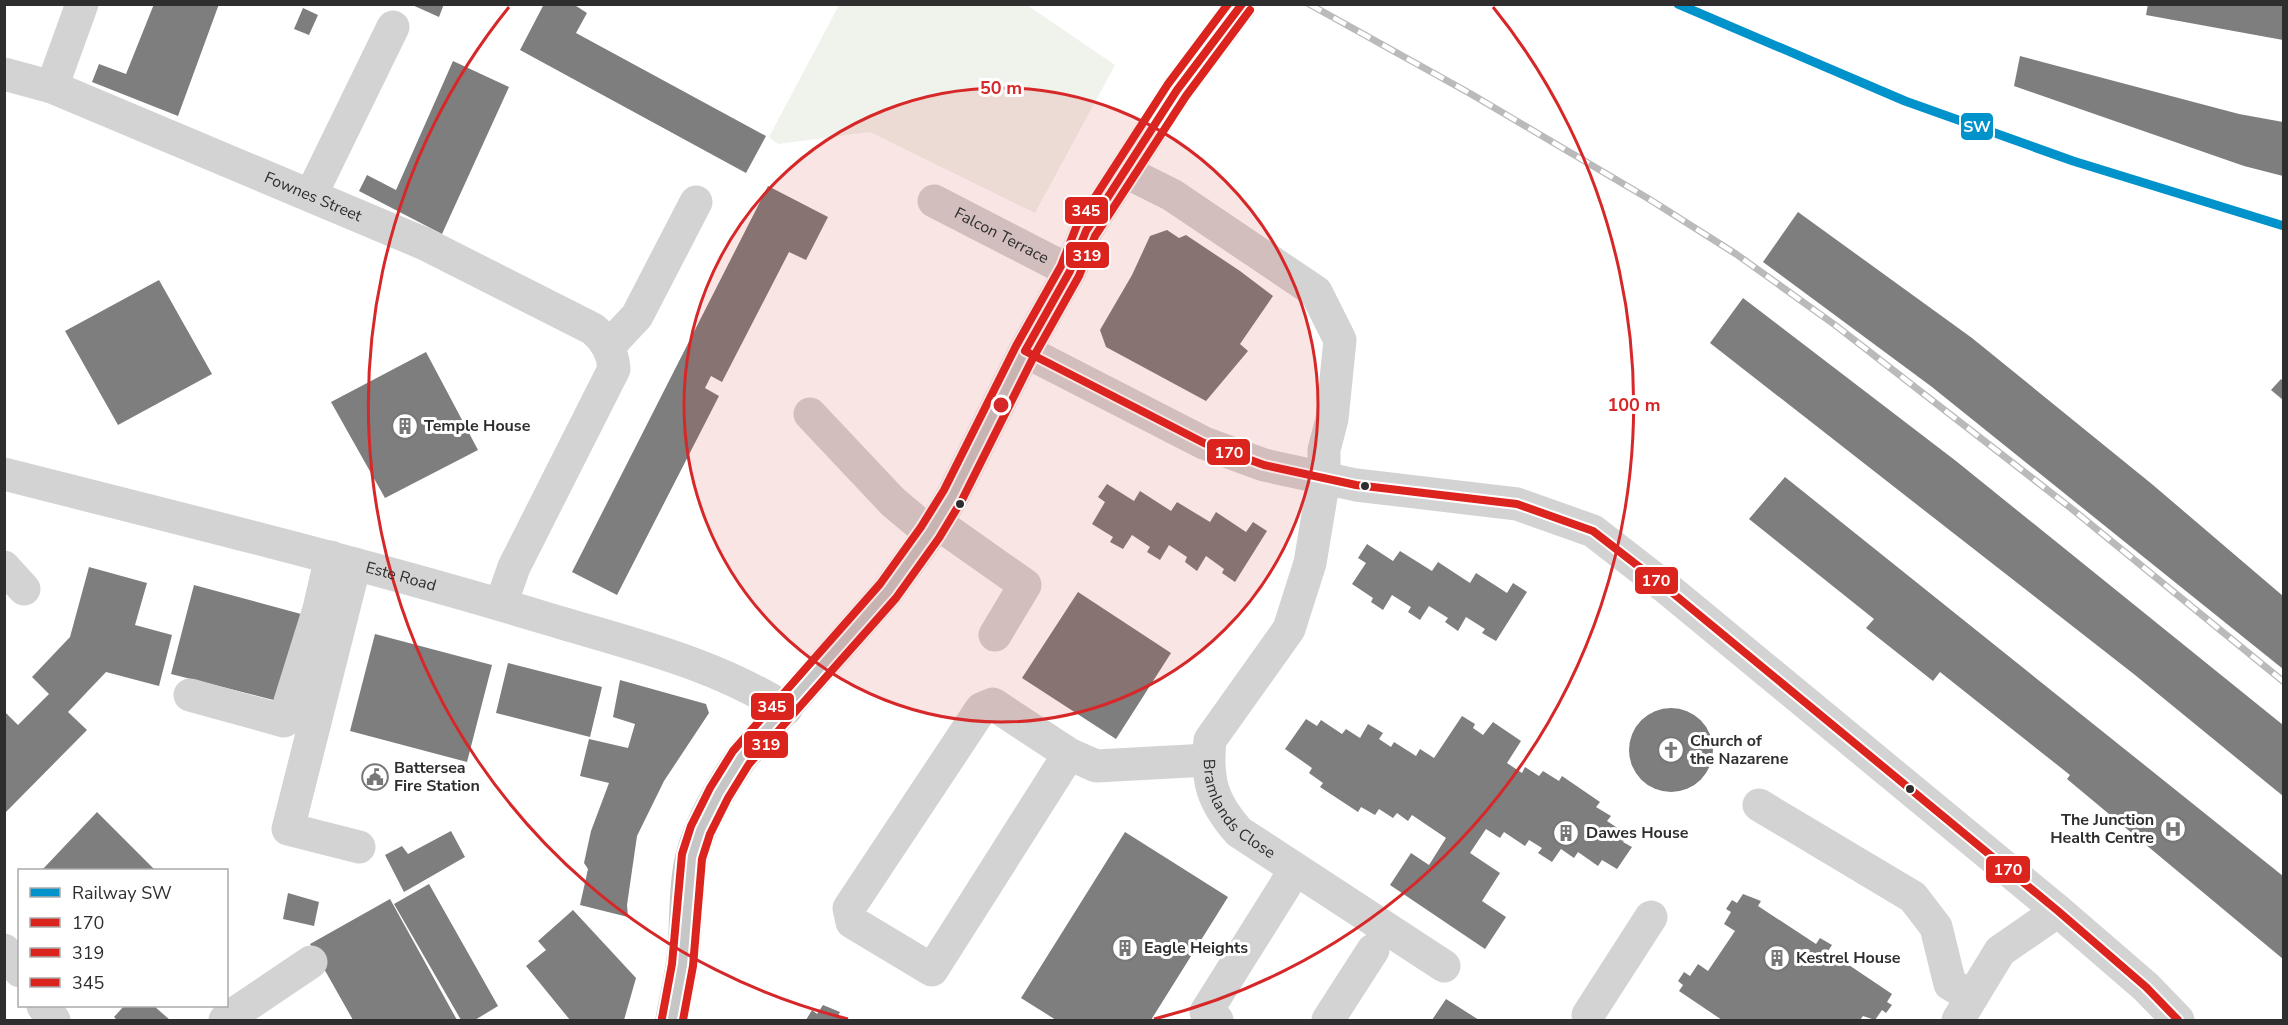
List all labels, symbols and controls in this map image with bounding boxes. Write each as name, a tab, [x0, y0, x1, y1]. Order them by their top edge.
text: 50 m	[980, 76, 1022, 100]
line badge: SW	[1960, 112, 1994, 141]
text: SW	[1963, 116, 1991, 138]
street label: Fownes Street	[261, 167, 366, 227]
line badge: 345	[1064, 196, 1109, 225]
text: 345	[1072, 200, 1100, 222]
street label: Falcon Terrace	[951, 202, 1053, 269]
line badge: 319	[1065, 241, 1110, 269]
text: 319	[1073, 245, 1101, 267]
text: 100 m	[1607, 393, 1661, 417]
centre of rings	[991, 395, 1011, 415]
building icon: Temple House	[390, 411, 420, 441]
place label: Temple House	[424, 415, 531, 437]
line badge: 170	[1206, 438, 1251, 466]
text: 170	[1215, 442, 1243, 464]
unlabelled marker	[1359, 480, 1371, 492]
unlabelled marker	[954, 498, 966, 510]
street label: Este Road	[363, 556, 439, 597]
line badge: 170	[1634, 566, 1679, 595]
text: 170	[1642, 570, 1670, 592]
line badge: 345	[750, 692, 795, 721]
text: 345	[758, 696, 786, 718]
line badge: 319	[743, 730, 789, 759]
place label: Church of the Nazarene	[1690, 730, 1789, 770]
text: 319	[752, 734, 780, 756]
church icon: Church of the Nazarene	[1656, 735, 1686, 765]
place label: Battersea Fire Station	[394, 757, 480, 797]
street label: Bramlands Close	[1198, 759, 1280, 864]
public building icon: Battersea Fire Station	[360, 762, 390, 792]
unlabelled marker	[1904, 783, 1916, 795]
place label: The Junction Health Centre	[2050, 809, 2154, 849]
hospital icon: The Junction Health Centre	[2158, 814, 2188, 844]
building icon: Dawes House	[1551, 818, 1581, 848]
place label: Dawes House	[1586, 822, 1689, 844]
line badge: 170	[1985, 855, 2031, 884]
text: 170	[1994, 859, 2022, 881]
legend	[18, 869, 228, 1007]
text: Railway SW	[72, 881, 172, 905]
text: 170	[72, 911, 104, 935]
building icon: Eagle Heights	[1110, 933, 1140, 963]
place label: Eagle Heights	[1144, 937, 1248, 959]
text: 319	[72, 941, 104, 965]
building icon: Kestrel House	[1762, 943, 1792, 973]
place label: Kestrel House	[1796, 947, 1901, 969]
text: 345	[72, 971, 104, 995]

